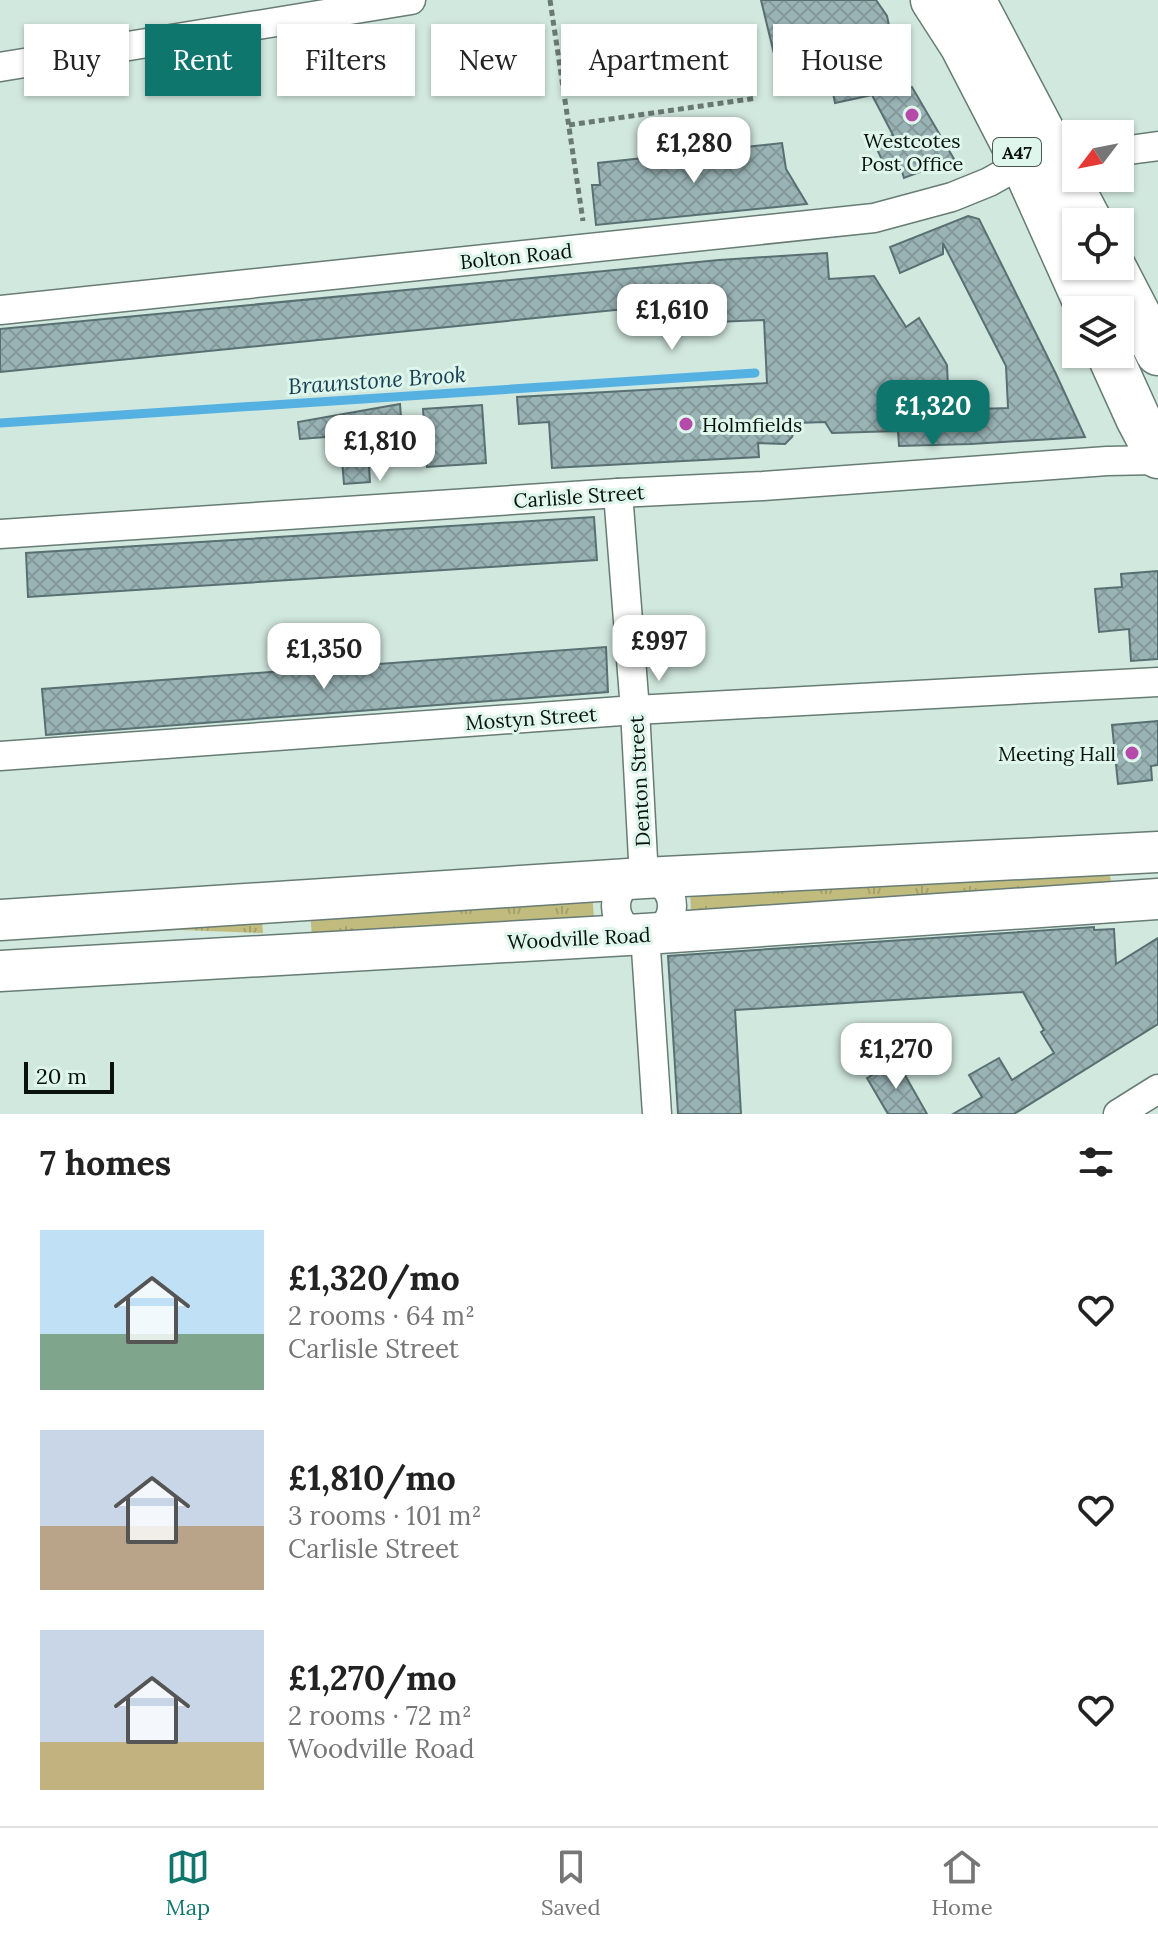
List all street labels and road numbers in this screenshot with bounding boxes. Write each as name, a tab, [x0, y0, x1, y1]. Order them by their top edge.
road number: A47	[993, 138, 1041, 166]
street label: Bolton Road	[459, 238, 573, 274]
street label: Carlisle Street	[513, 479, 646, 513]
street label: Mostyn Street	[464, 701, 598, 735]
street label: Denton Street	[623, 715, 655, 847]
street label: Woodville Road	[507, 922, 651, 954]

